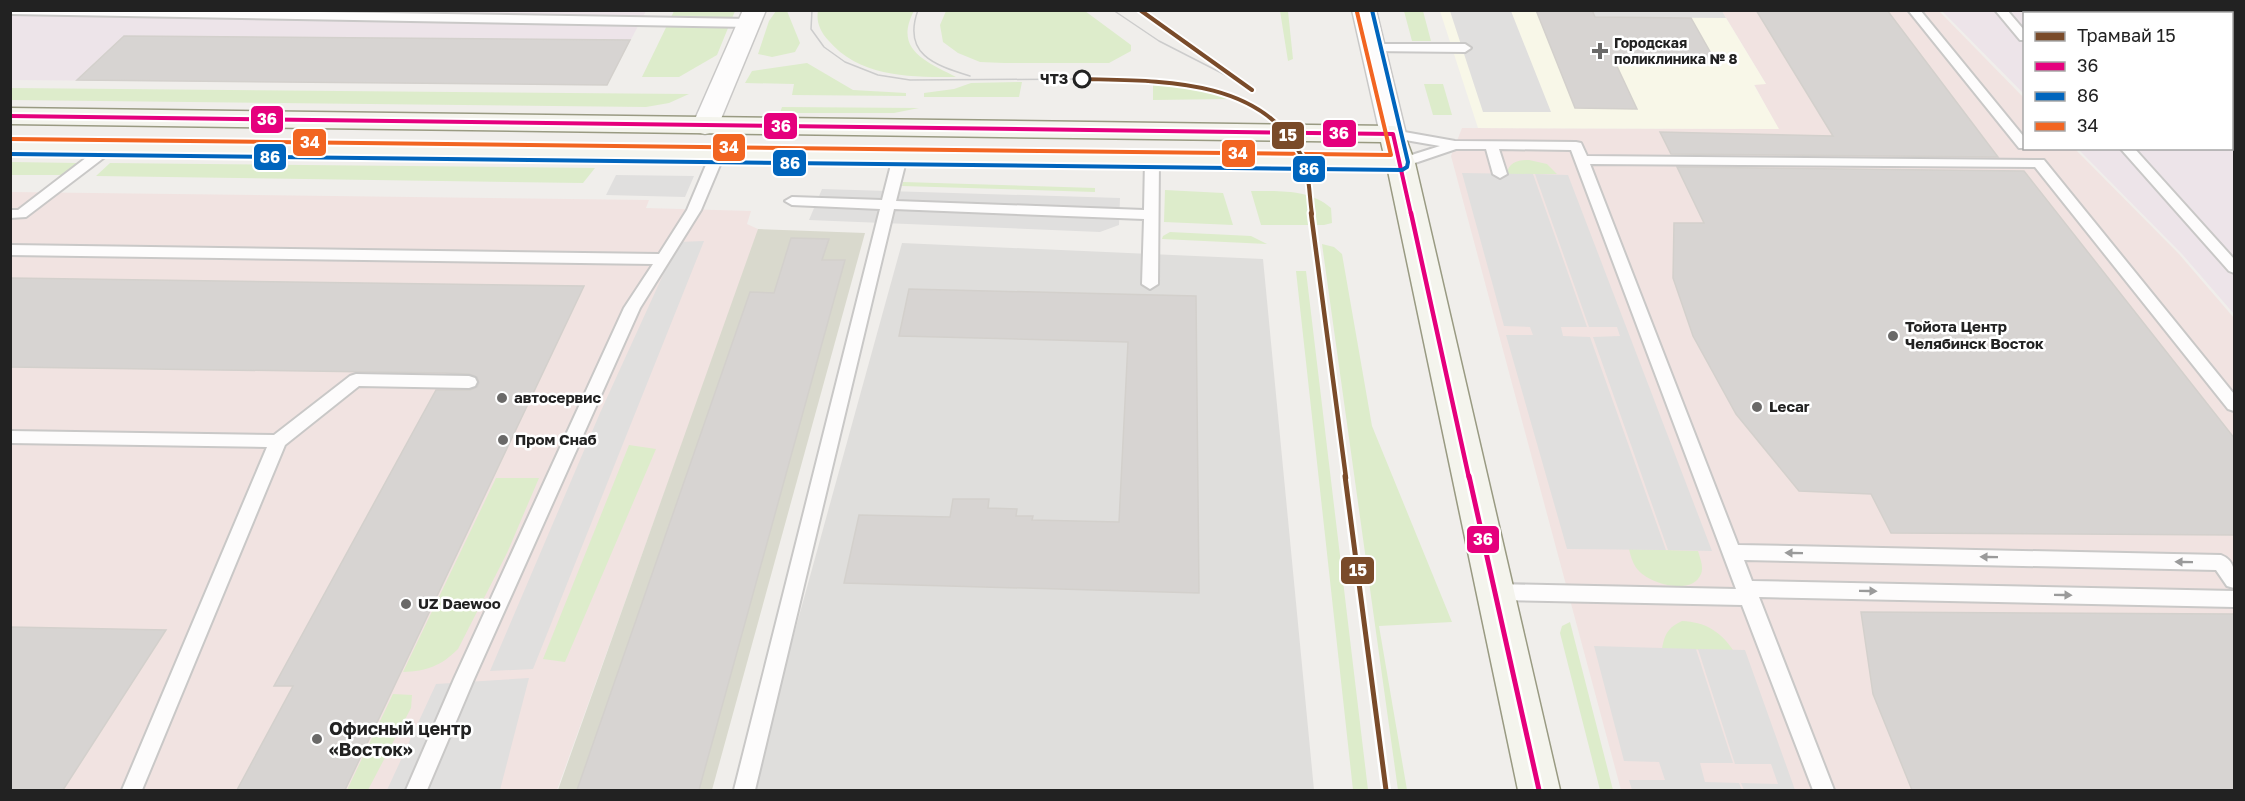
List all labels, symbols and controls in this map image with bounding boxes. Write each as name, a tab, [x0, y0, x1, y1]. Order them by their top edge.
legend	[2023, 12, 2233, 150]
text: Трамвай 15	[2077, 24, 2176, 46]
place label: Городская поликлиника № 8	[1614, 34, 1737, 67]
marker: Городская поликлиника № 8	[1591, 42, 1609, 60]
text: 36	[2077, 54, 2098, 76]
place label: ЧТЗ	[1040, 70, 1068, 87]
marker: ЧТЗ	[1073, 70, 1091, 88]
text: 86	[2077, 84, 2099, 106]
line badge: 36	[250, 105, 284, 134]
text: 36	[257, 109, 277, 129]
line badge: 36	[763, 112, 798, 140]
text: 34	[2077, 114, 2099, 136]
text: 36	[771, 116, 791, 136]
line badge: 36	[1322, 119, 1357, 148]
line badge: 15	[1271, 121, 1305, 150]
text: 36	[1329, 123, 1349, 143]
text: 15	[1279, 125, 1297, 145]
line badge: 34	[292, 128, 327, 157]
text: 34	[300, 132, 320, 152]
line badge: 34	[712, 133, 746, 162]
text: 34	[719, 137, 739, 157]
line badge: 34	[1221, 139, 1256, 168]
line badge: 86	[253, 143, 287, 171]
text: 34	[1228, 143, 1248, 163]
text: 86	[260, 147, 280, 167]
line badge: 86	[772, 149, 807, 177]
text: 86	[780, 153, 800, 173]
line badge: 86	[1292, 155, 1326, 183]
text: 86	[1299, 159, 1319, 179]
place label: Тойота Центр Челябинск Восток	[1905, 317, 2044, 352]
marker: Тойота Центр Челябинск Восток	[1886, 329, 1900, 343]
place label: автосервис	[514, 388, 601, 406]
marker: автосервис	[495, 391, 509, 405]
place label: Lecar	[1769, 397, 1810, 415]
marker: Lecar	[1750, 400, 1764, 414]
place label: Пром Снаб	[515, 430, 597, 448]
marker: Пром Снаб	[496, 433, 510, 447]
line badge: 36	[1466, 525, 1500, 554]
text: 36	[1473, 529, 1493, 549]
one-way arrow	[1785, 548, 1804, 558]
one-way arrow	[1980, 553, 1999, 562]
line badge: 15	[1340, 556, 1375, 585]
one-way arrow	[2175, 557, 2194, 567]
text: 15	[1349, 560, 1367, 580]
one-way arrow	[1858, 587, 1877, 596]
one-way arrow	[2053, 590, 2072, 600]
place label: UZ Daewoo	[418, 594, 501, 612]
marker: UZ Daewoo	[399, 597, 413, 611]
place label: Офисный центр «Восток»	[329, 717, 472, 760]
marker: Офисный центр «Восток»	[310, 732, 324, 746]

